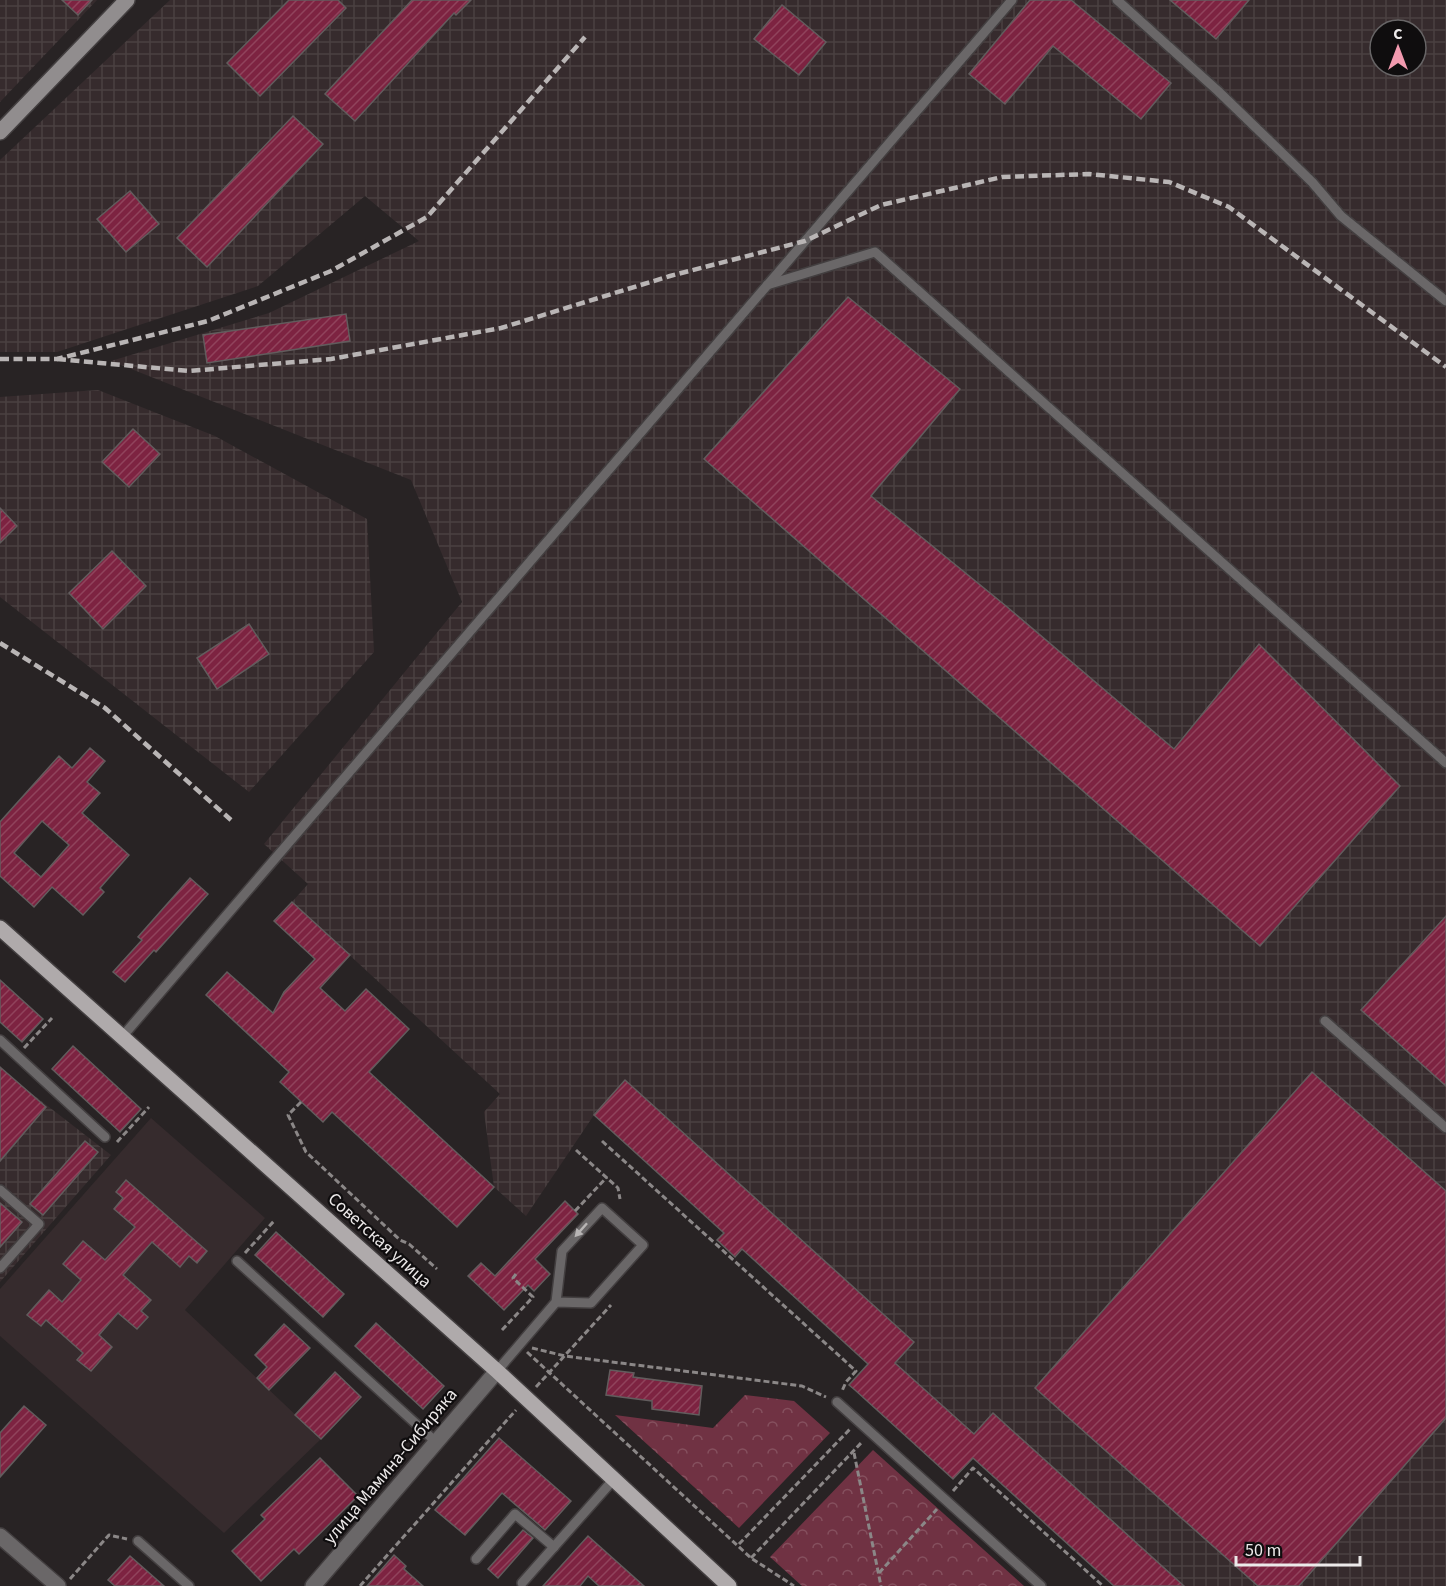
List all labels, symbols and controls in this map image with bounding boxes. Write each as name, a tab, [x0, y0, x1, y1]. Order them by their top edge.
north arrow	[1368, 18, 1428, 78]
text: С	[1393, 23, 1403, 45]
street label: Советская улица	[322, 1187, 437, 1294]
one-way arrow	[575, 1222, 588, 1237]
street label: улица Мамина-Сибиряка	[318, 1383, 463, 1550]
scale bar	[1236, 1529, 1360, 1567]
text: 50 m	[1245, 1538, 1281, 1563]

